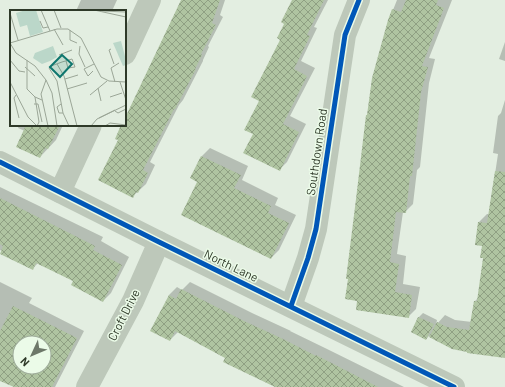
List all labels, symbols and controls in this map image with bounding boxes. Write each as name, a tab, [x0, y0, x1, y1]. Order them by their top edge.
inset map	[10, 10, 126, 126]
street label: Southdown Road	[303, 107, 329, 196]
street label: North Lane	[202, 246, 261, 284]
street label: Croft Drive	[104, 286, 142, 343]
north arrow	[12, 335, 52, 375]
text: N	[17, 355, 32, 369]

